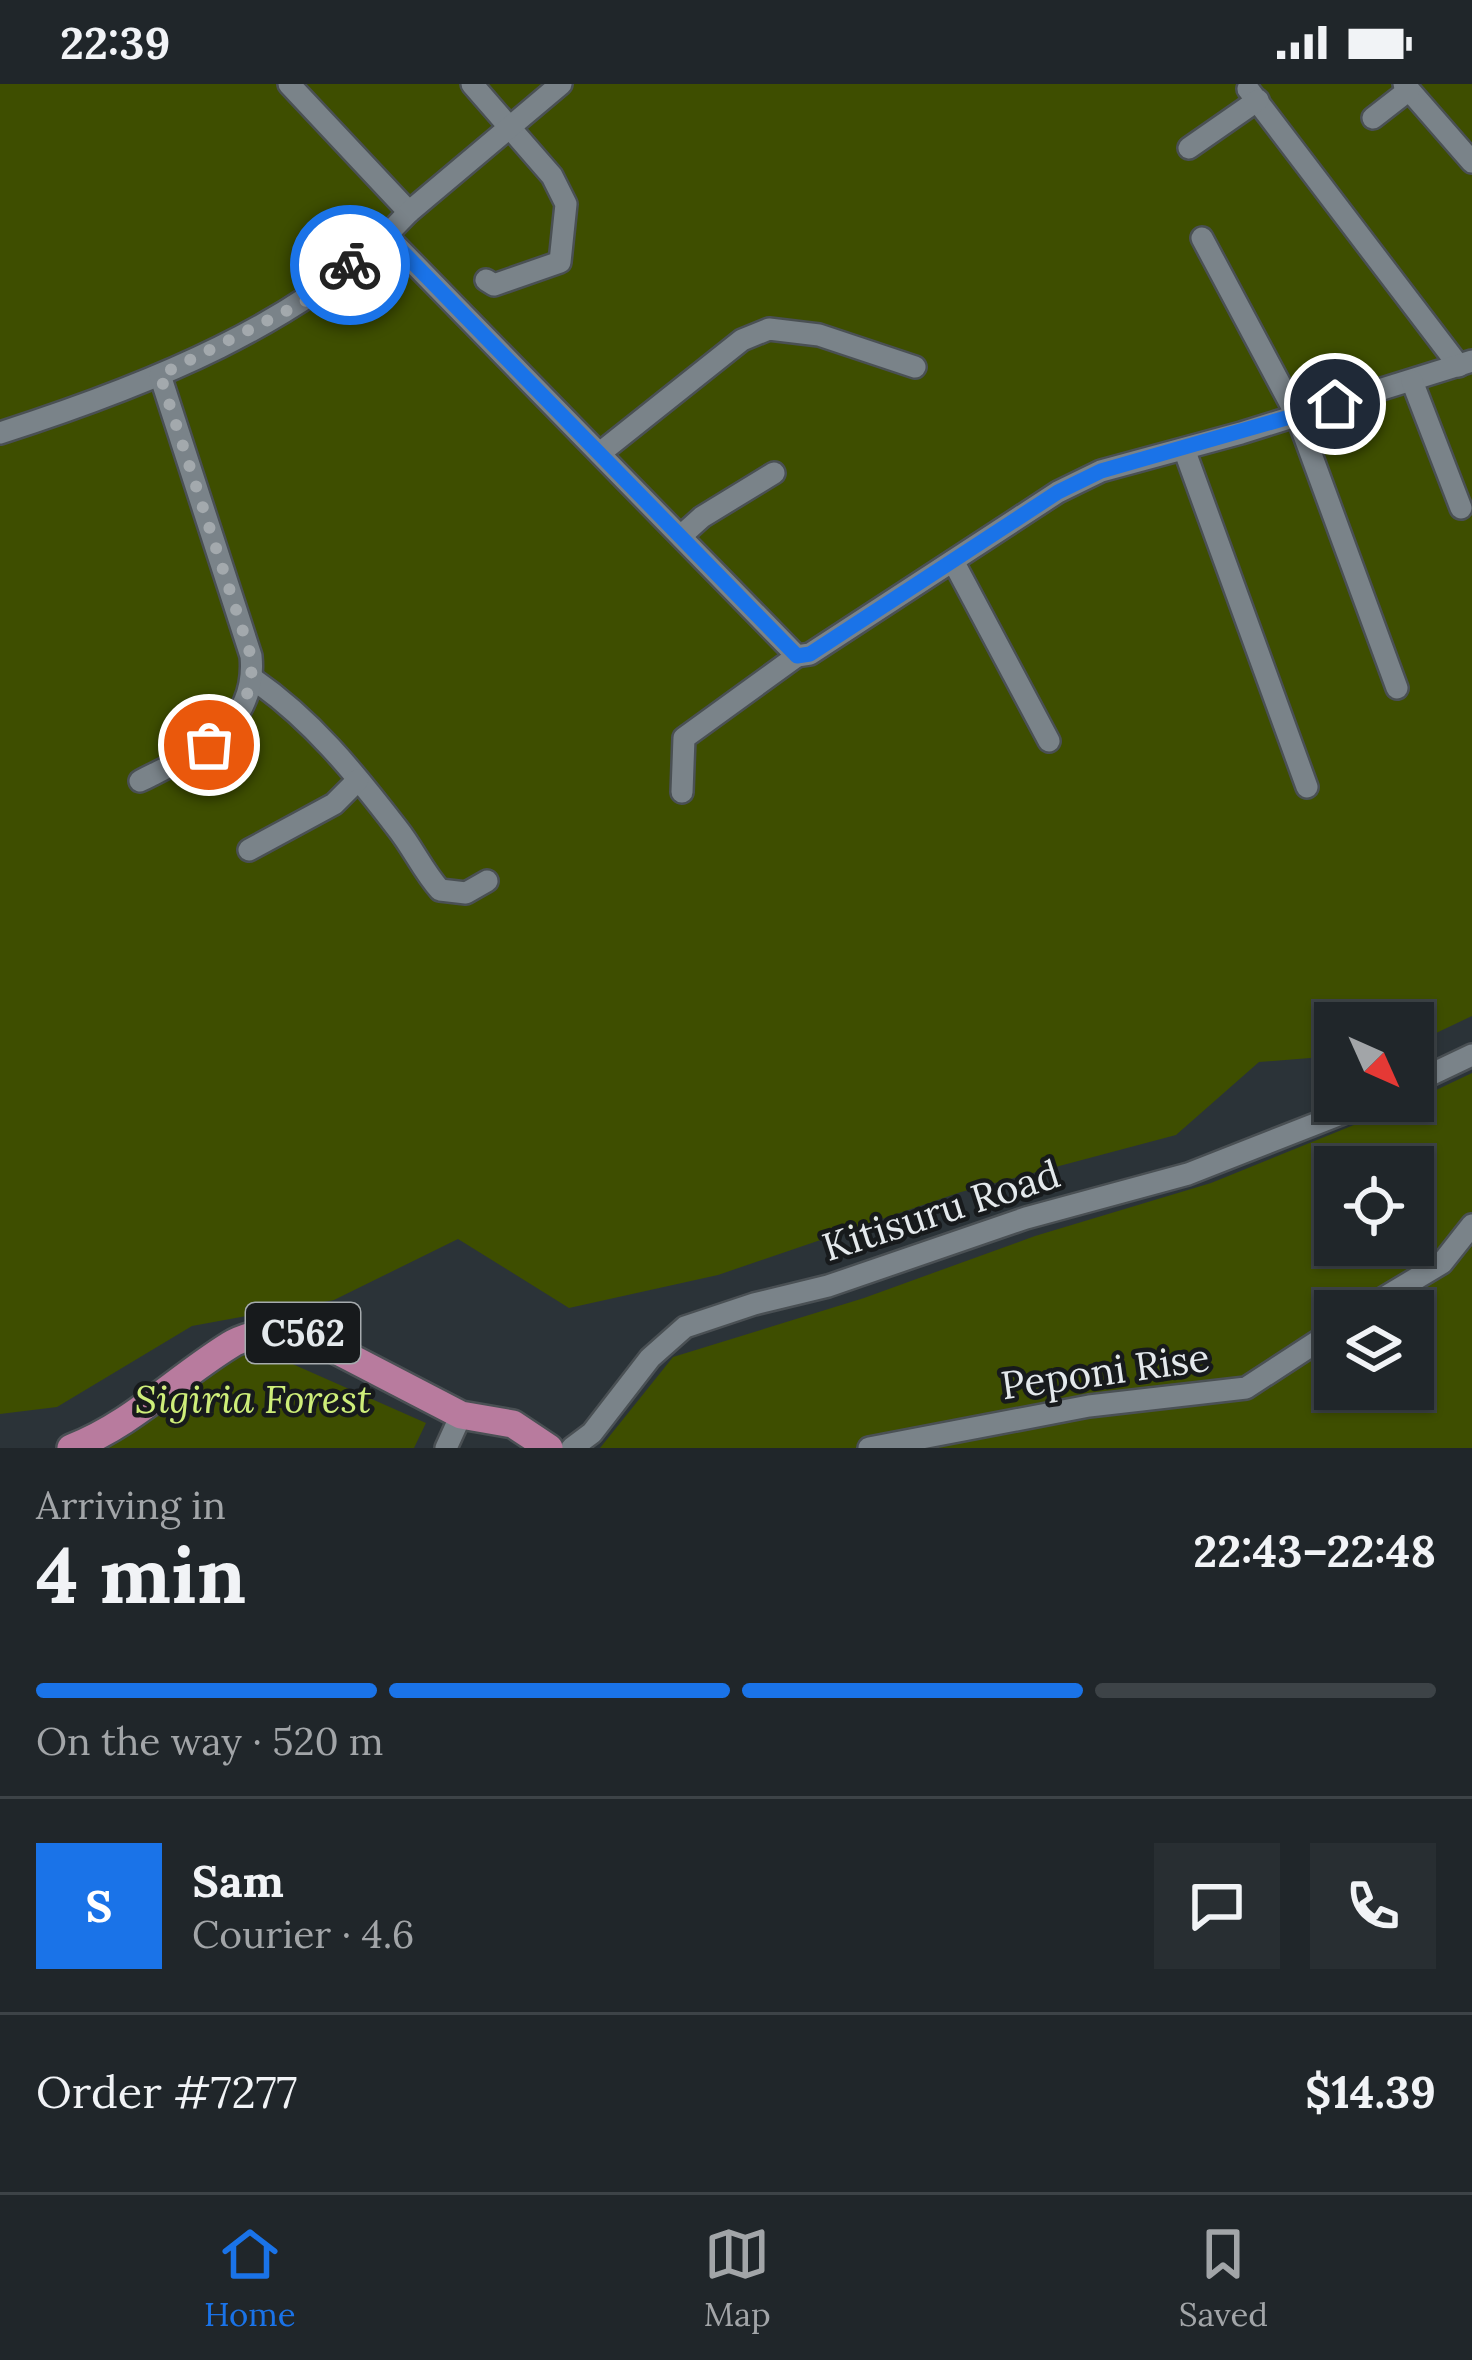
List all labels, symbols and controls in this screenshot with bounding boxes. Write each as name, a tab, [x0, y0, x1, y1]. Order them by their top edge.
text: 22:39	[60, 14, 170, 71]
courier	[290, 205, 410, 325]
icon: bike	[317, 232, 383, 298]
pin	[1284, 353, 1386, 455]
icon: home	[1302, 371, 1368, 437]
pin	[158, 694, 260, 796]
icon: bag	[176, 712, 242, 778]
north arrow	[1314, 1002, 1434, 1122]
map controls	[1314, 1002, 1434, 1410]
button: locate	[1314, 1146, 1434, 1266]
street label: Kitisuru Road	[816, 1148, 1066, 1272]
button: layers	[1314, 1290, 1434, 1410]
road number: C562	[246, 1303, 360, 1363]
street label: Peponi Rise	[998, 1332, 1212, 1410]
park label: Sigiria Forest	[135, 1374, 371, 1424]
text: Arriving in	[36, 1480, 226, 1530]
text: 22:43–22:48	[1193, 1522, 1436, 1579]
text: 4 min	[36, 1525, 246, 1624]
text: On the way · 520 m	[36, 1716, 384, 1766]
button: chat	[1154, 1843, 1280, 1969]
button: phone	[1310, 1843, 1436, 1969]
text: Sam	[192, 1852, 284, 1909]
text: S	[86, 1877, 112, 1934]
text: Courier · 4.6	[192, 1909, 414, 1959]
text: Order #7277	[36, 2063, 297, 2120]
text: $14.39	[1305, 2063, 1436, 2120]
tab: Home	[204, 2221, 296, 2335]
tab: Map	[704, 2221, 771, 2335]
tab: Saved	[1179, 2221, 1268, 2335]

